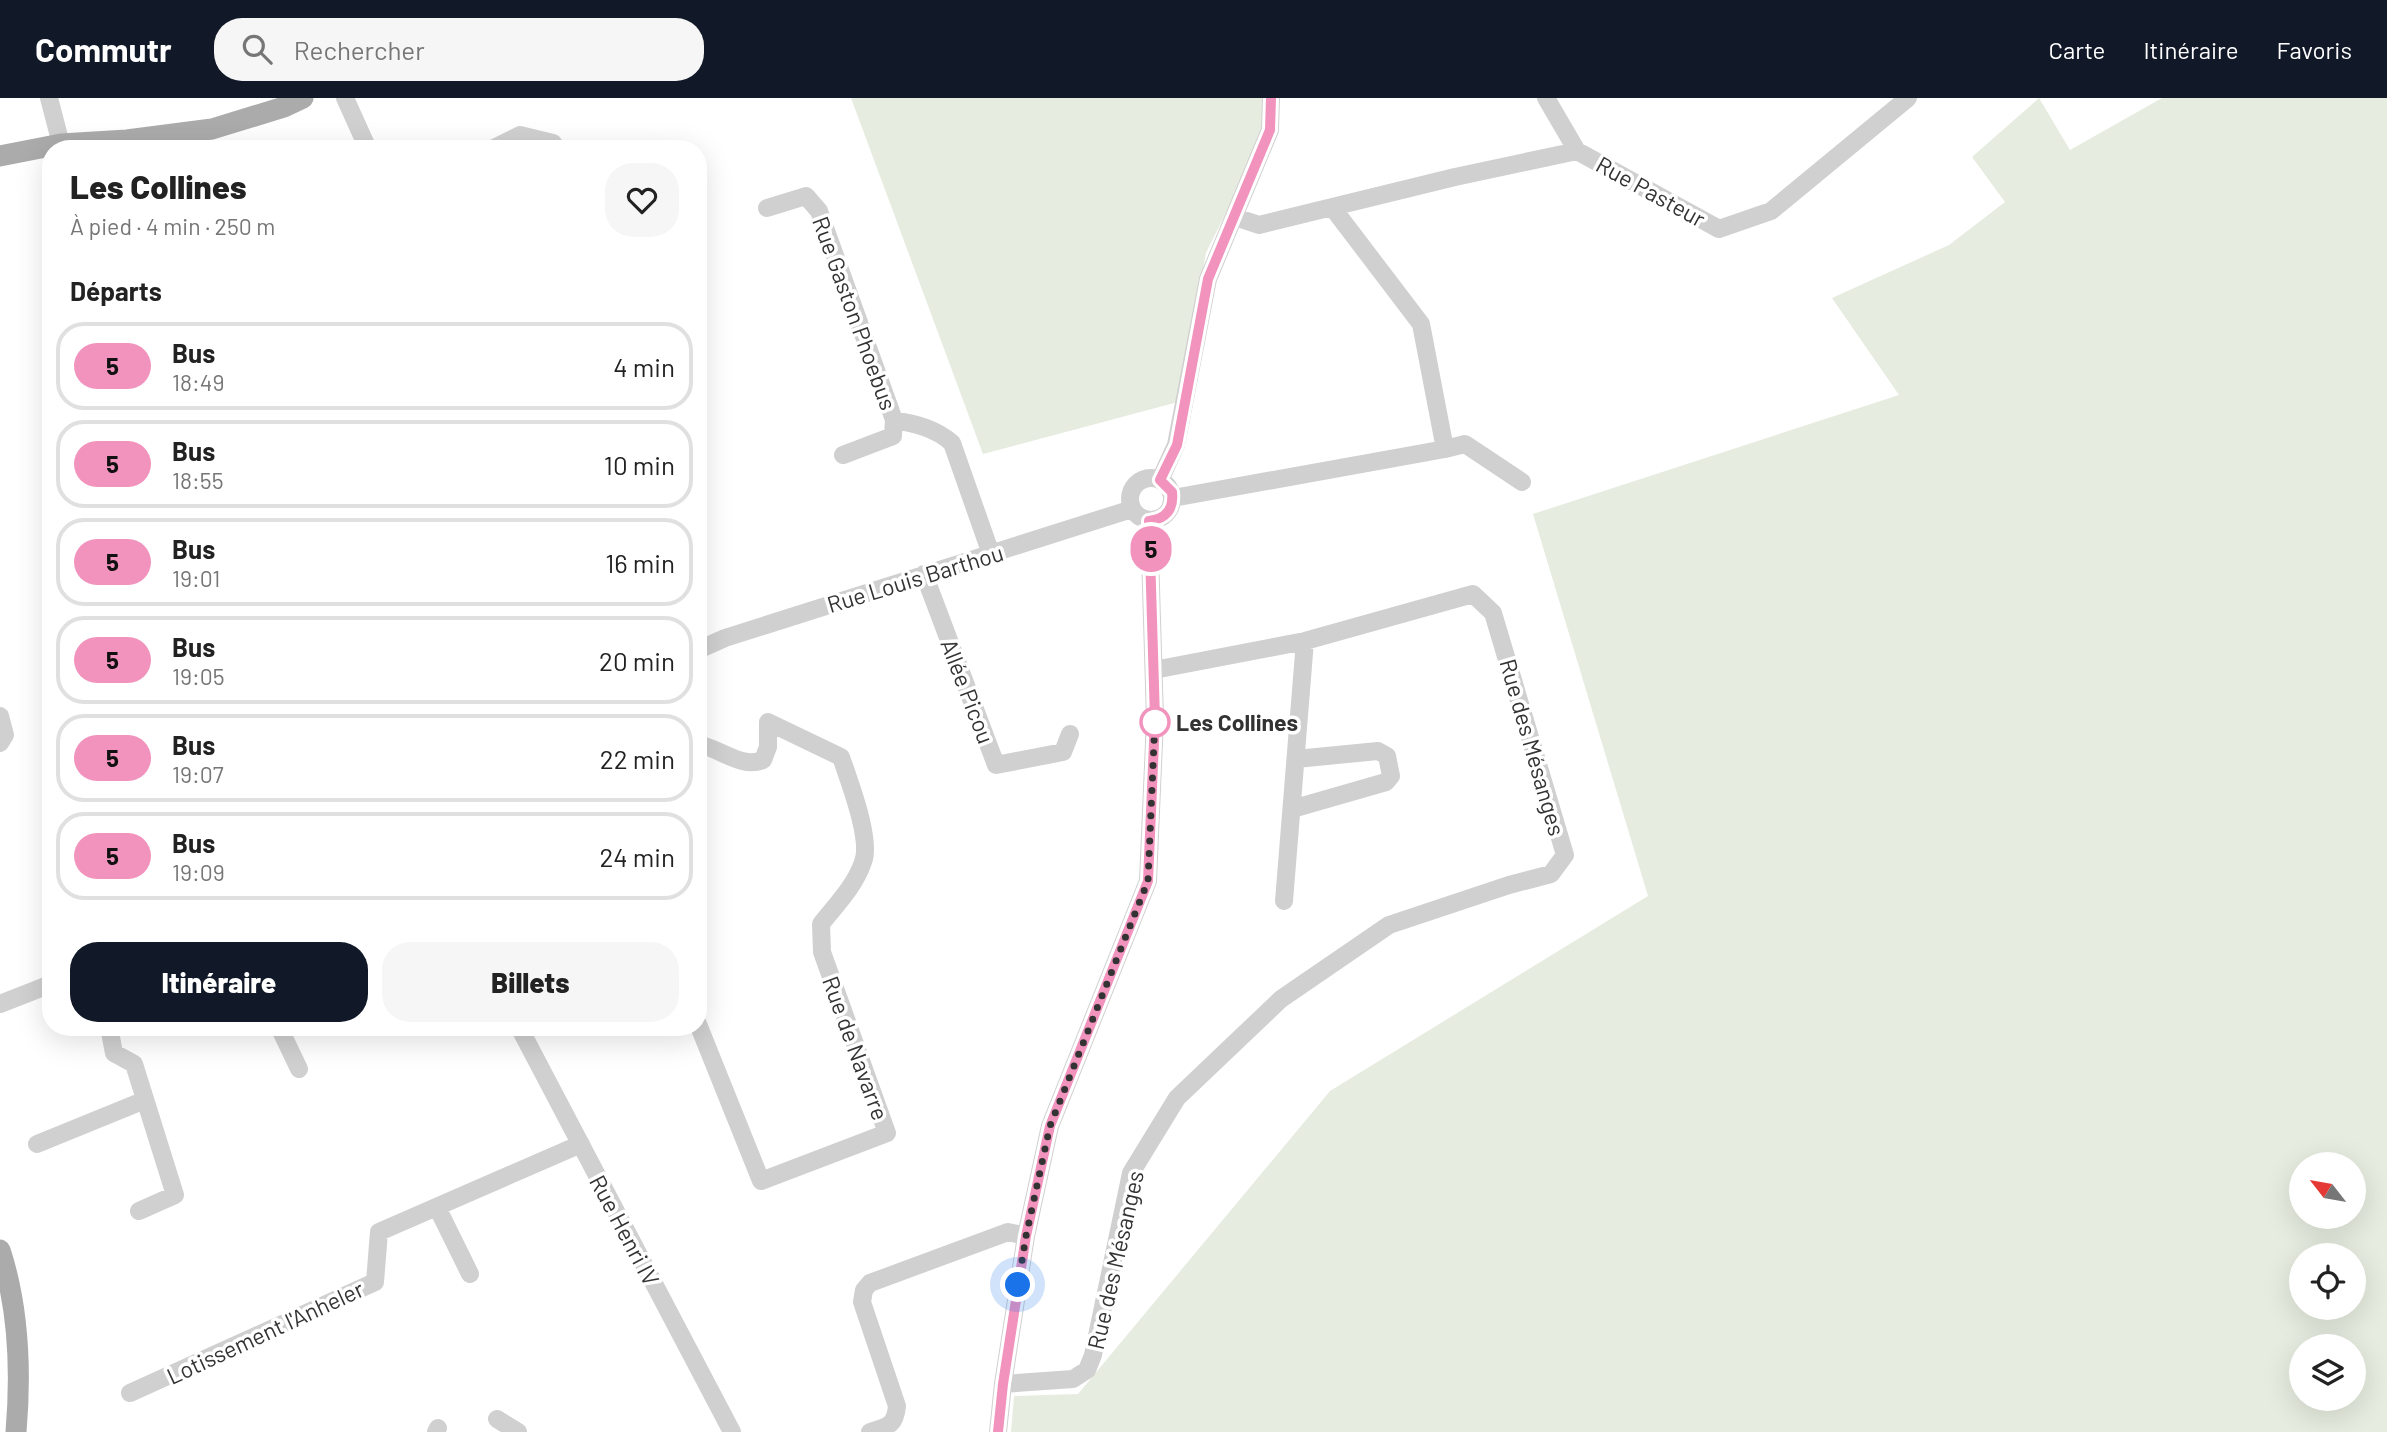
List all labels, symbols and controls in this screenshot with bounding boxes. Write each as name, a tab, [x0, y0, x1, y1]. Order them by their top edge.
search box	[214, 18, 704, 81]
text: Commutr	[35, 29, 172, 69]
icon: search	[238, 30, 276, 68]
text: Rechercher	[294, 34, 425, 65]
text: Carte	[2049, 35, 2105, 64]
text: Itinéraire	[2143, 35, 2239, 64]
text: Favoris	[2277, 35, 2352, 64]
street label: Rue Pasteur	[1591, 150, 1711, 233]
button: heart	[605, 163, 679, 237]
text: Les Collines	[70, 166, 247, 206]
text: À pied · 4 min · 250 m	[70, 212, 275, 240]
street label: Rue Gaston Phoebus	[807, 212, 903, 414]
text: Départs	[70, 275, 162, 306]
text: Bus	[172, 337, 215, 368]
text: 5	[106, 351, 119, 380]
text: 4 min	[613, 351, 675, 382]
text: 18:49	[172, 368, 225, 396]
text: Bus	[172, 435, 215, 466]
text: 5	[106, 449, 119, 478]
text: 10 min	[604, 449, 675, 480]
text: 18:55	[172, 466, 223, 494]
line badge: 5	[1128, 526, 1174, 572]
text: Bus	[172, 533, 215, 564]
text: 5	[1145, 534, 1157, 563]
street label: Rue Louis Barthou	[823, 538, 1007, 618]
text: 5	[106, 547, 119, 576]
text: 16 min	[605, 547, 675, 578]
text: 19:01	[172, 564, 220, 592]
text: Bus	[172, 631, 215, 662]
street label: Allée Picou	[935, 635, 1001, 747]
text: 5	[106, 645, 119, 674]
text: 20 min	[599, 645, 675, 676]
street label: Rue des Mésanges	[1494, 655, 1572, 839]
text: 19:05	[172, 662, 225, 690]
marker: Les Collines	[1140, 707, 1170, 737]
place label: Les Collines	[1176, 708, 1298, 736]
text: Bus	[172, 729, 215, 760]
text: 5	[106, 743, 119, 772]
text: 22 min	[600, 743, 675, 774]
text: 19:07	[172, 760, 224, 788]
text: Bus	[172, 827, 215, 858]
text: 5	[106, 841, 119, 870]
text: 24 min	[599, 841, 675, 872]
text: 19:09	[172, 858, 225, 886]
button: Itinéraire	[70, 942, 368, 1022]
button: Billets	[382, 942, 679, 1022]
street label: Rue de Navarre	[817, 972, 895, 1124]
north arrow	[2289, 1152, 2366, 1228]
map controls	[2289, 1152, 2366, 1411]
street label: Rue des Mésanges	[1081, 1168, 1149, 1352]
street label: Rue Henri IV	[584, 1170, 666, 1290]
button: locate	[2289, 1243, 2366, 1320]
your location	[1000, 1267, 1035, 1302]
street label: Lotissement l'Anheler	[162, 1274, 368, 1390]
button: layers	[2289, 1334, 2366, 1411]

